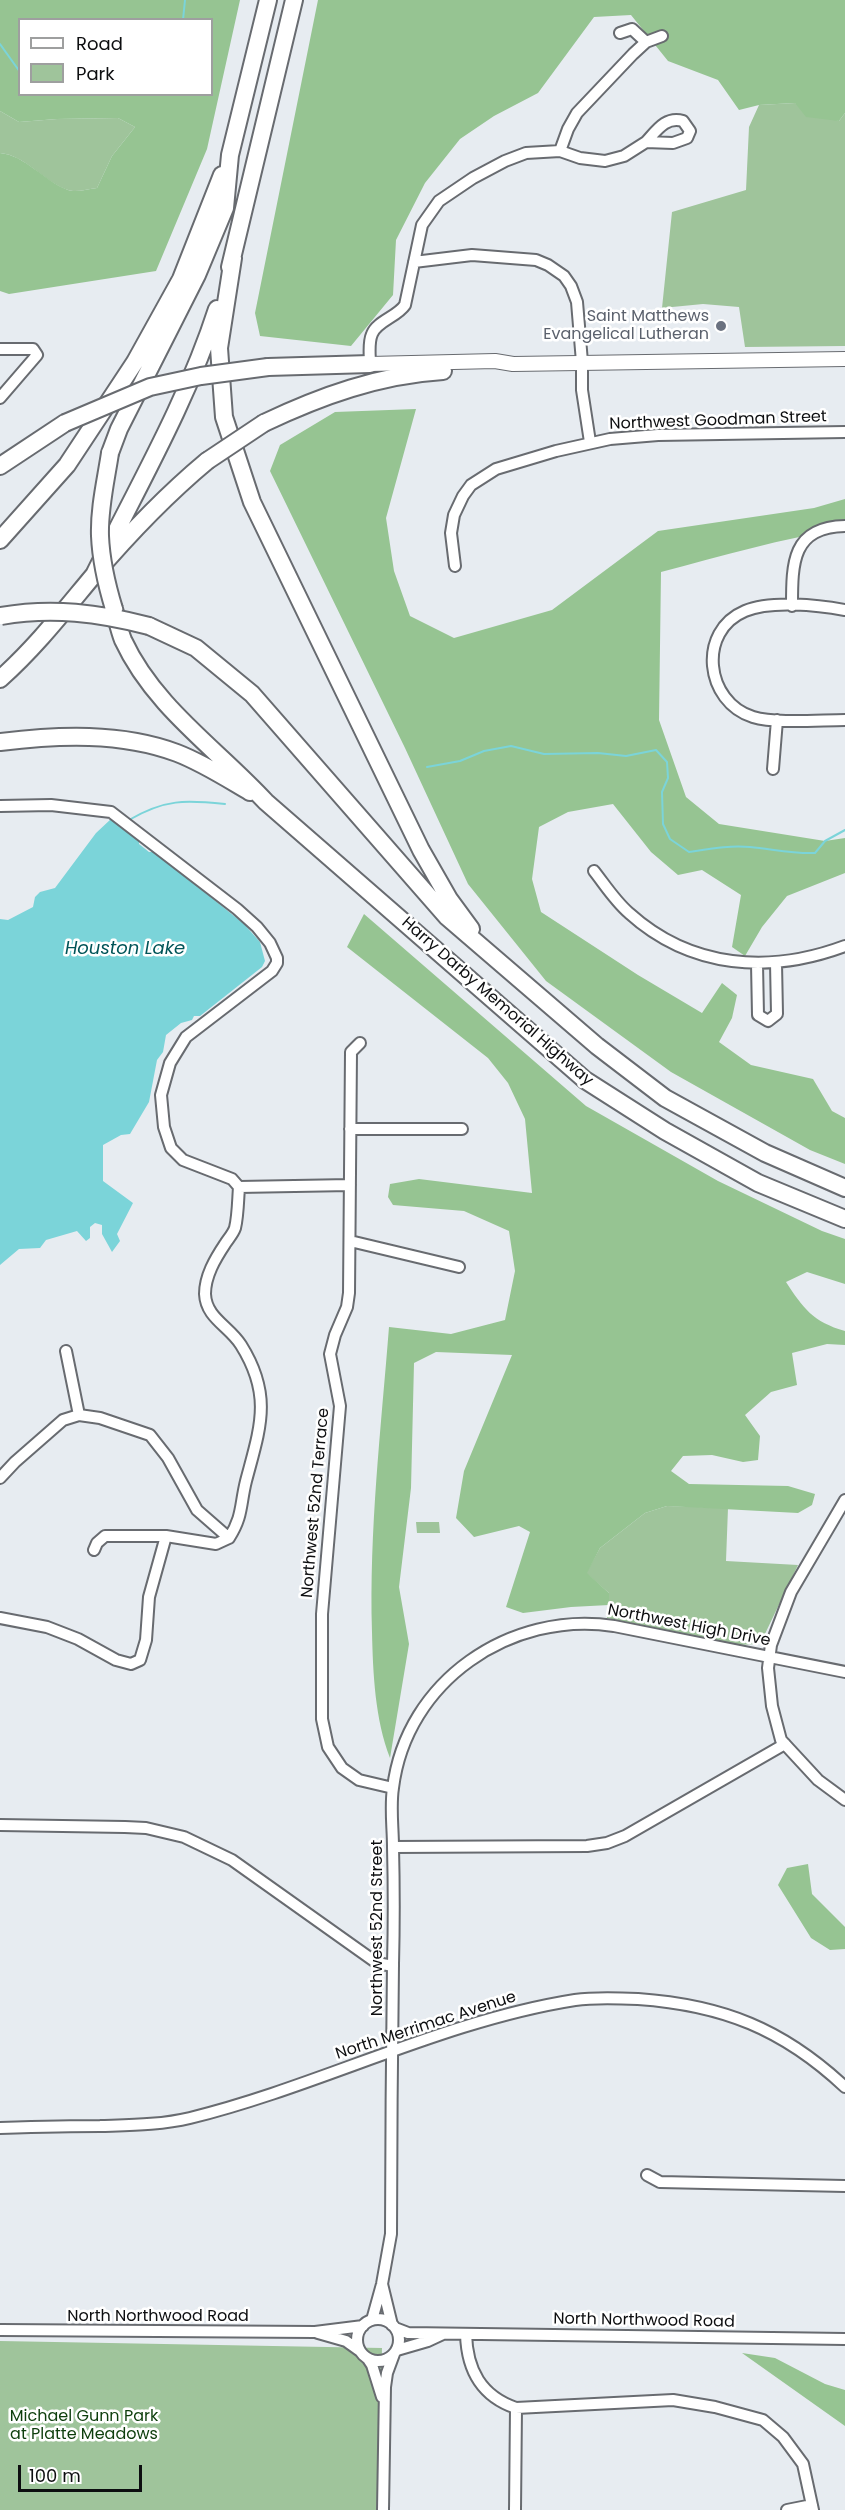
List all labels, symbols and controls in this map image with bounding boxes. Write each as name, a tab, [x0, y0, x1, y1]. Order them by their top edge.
legend	[18, 18, 213, 96]
text: Road	[76, 31, 123, 56]
text: Park	[76, 61, 115, 86]
place label: Saint Matthews Evangelical Lutheran	[543, 307, 709, 345]
marker: Saint Matthews Evangelical Lutheran	[714, 319, 728, 333]
street label: Northwest Goodman Street	[609, 408, 827, 434]
street label: Harry Darby Memorial Highway	[397, 914, 597, 1090]
water label: Houston Lake	[65, 938, 185, 960]
street label: Northwest 52nd Terrace	[298, 1407, 334, 1599]
street label: Northwest High Drive	[606, 1601, 772, 1651]
street label: Northwest 52nd Street	[368, 1840, 388, 2016]
street label: North Merrimac Avenue	[333, 1988, 519, 2064]
street label: North Northwood Road	[67, 2307, 249, 2327]
street label: North Northwood Road	[553, 2310, 735, 2332]
park label: Michael Gunn Park at Platte Meadows	[10, 2407, 158, 2445]
scale bar	[21, 2453, 146, 2491]
text: 100 m	[29, 2463, 81, 2488]

